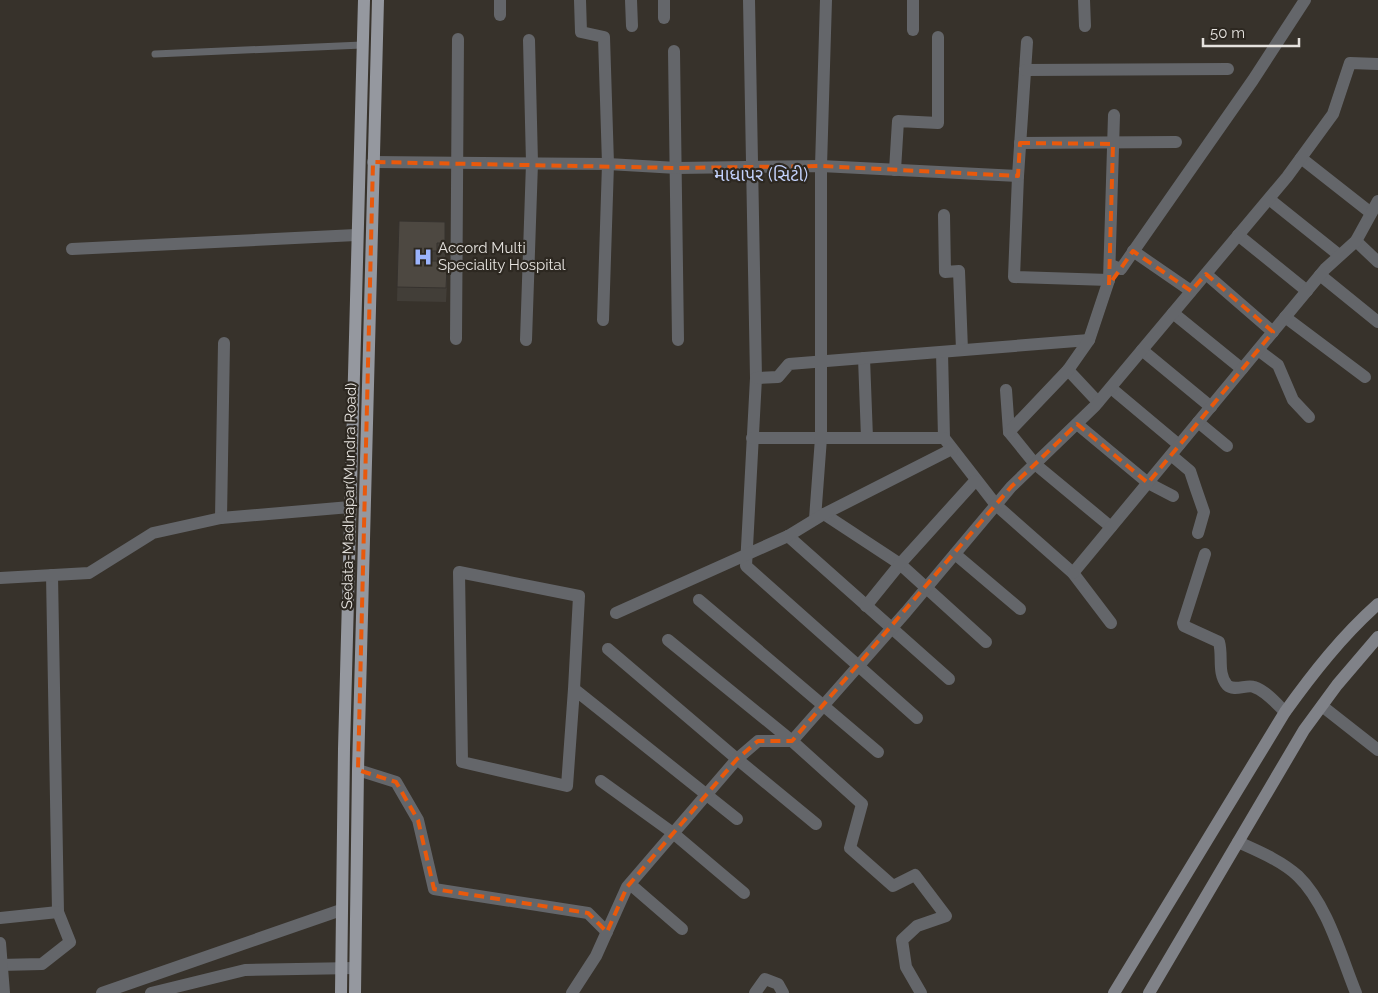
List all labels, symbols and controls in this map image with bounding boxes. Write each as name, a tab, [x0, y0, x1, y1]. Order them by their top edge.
scale bar	[1203, 15, 1299, 47]
text: 50 m	[1210, 24, 1245, 42]
district label: માધાપર (સિટી)	[714, 164, 808, 185]
place label: Accord Multi Speciality Hospital	[438, 239, 567, 274]
hospital icon: Accord Multi Speciality Hospital	[412, 246, 434, 268]
street label: Sedata-Madhapar(Mundra Road)	[338, 383, 360, 609]

